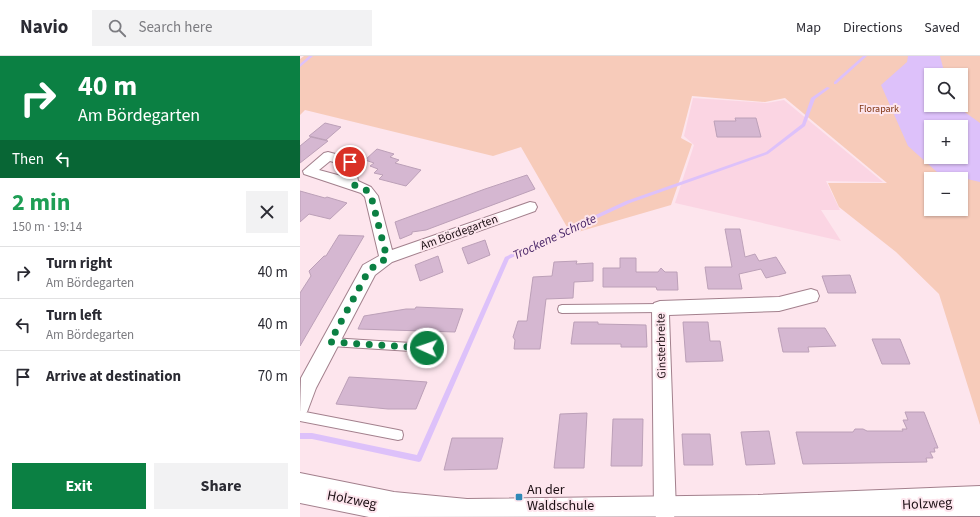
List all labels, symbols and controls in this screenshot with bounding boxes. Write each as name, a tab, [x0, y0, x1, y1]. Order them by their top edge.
search box	[92, 10, 372, 46]
text: Navio	[20, 14, 68, 41]
icon: search	[106, 17, 128, 39]
text: Search here	[138, 17, 212, 38]
text: Map	[796, 18, 821, 38]
text: Directions	[843, 18, 902, 38]
text: Saved	[924, 18, 960, 38]
text: 40 m	[78, 66, 137, 106]
map controls	[924, 68, 968, 216]
button: search	[924, 68, 968, 112]
icon: right	[12, 72, 64, 124]
park label: Florapark	[859, 102, 899, 116]
text: Am Bördegarten	[78, 103, 200, 128]
button: +	[924, 120, 968, 164]
pin	[333, 145, 367, 179]
icon: left	[52, 148, 74, 170]
text: Then	[12, 149, 44, 170]
icon: arrive	[339, 151, 361, 173]
button: −	[924, 172, 968, 216]
text: 2 min	[12, 185, 70, 220]
button: close	[246, 191, 288, 233]
water label: Trockene Schrote	[510, 210, 599, 264]
street label: Am Bördegarten	[418, 211, 500, 254]
text: 150 m · 19:14	[12, 218, 82, 236]
text: Turn right	[46, 253, 112, 274]
icon: right	[12, 262, 34, 284]
text: 40 m	[258, 262, 288, 283]
text: Am Bördegarten	[46, 274, 134, 292]
text: Turn left	[46, 305, 102, 326]
street label: Ginsterbreite	[652, 313, 671, 379]
icon: left	[12, 314, 34, 336]
text: 40 m	[258, 314, 288, 335]
text: Am Bördegarten	[46, 326, 134, 344]
position arrow	[406, 327, 448, 369]
icon: arrive	[12, 366, 34, 388]
text: Arrive at destination	[46, 366, 181, 387]
text: 70 m	[258, 366, 288, 387]
button: Exit	[12, 463, 146, 509]
button: Share	[154, 463, 288, 509]
place label: An der Waldschule	[527, 480, 594, 516]
street label: Holzweg	[325, 485, 378, 515]
marker: An der Waldschule	[514, 492, 524, 502]
street label: Holzweg	[902, 493, 953, 515]

